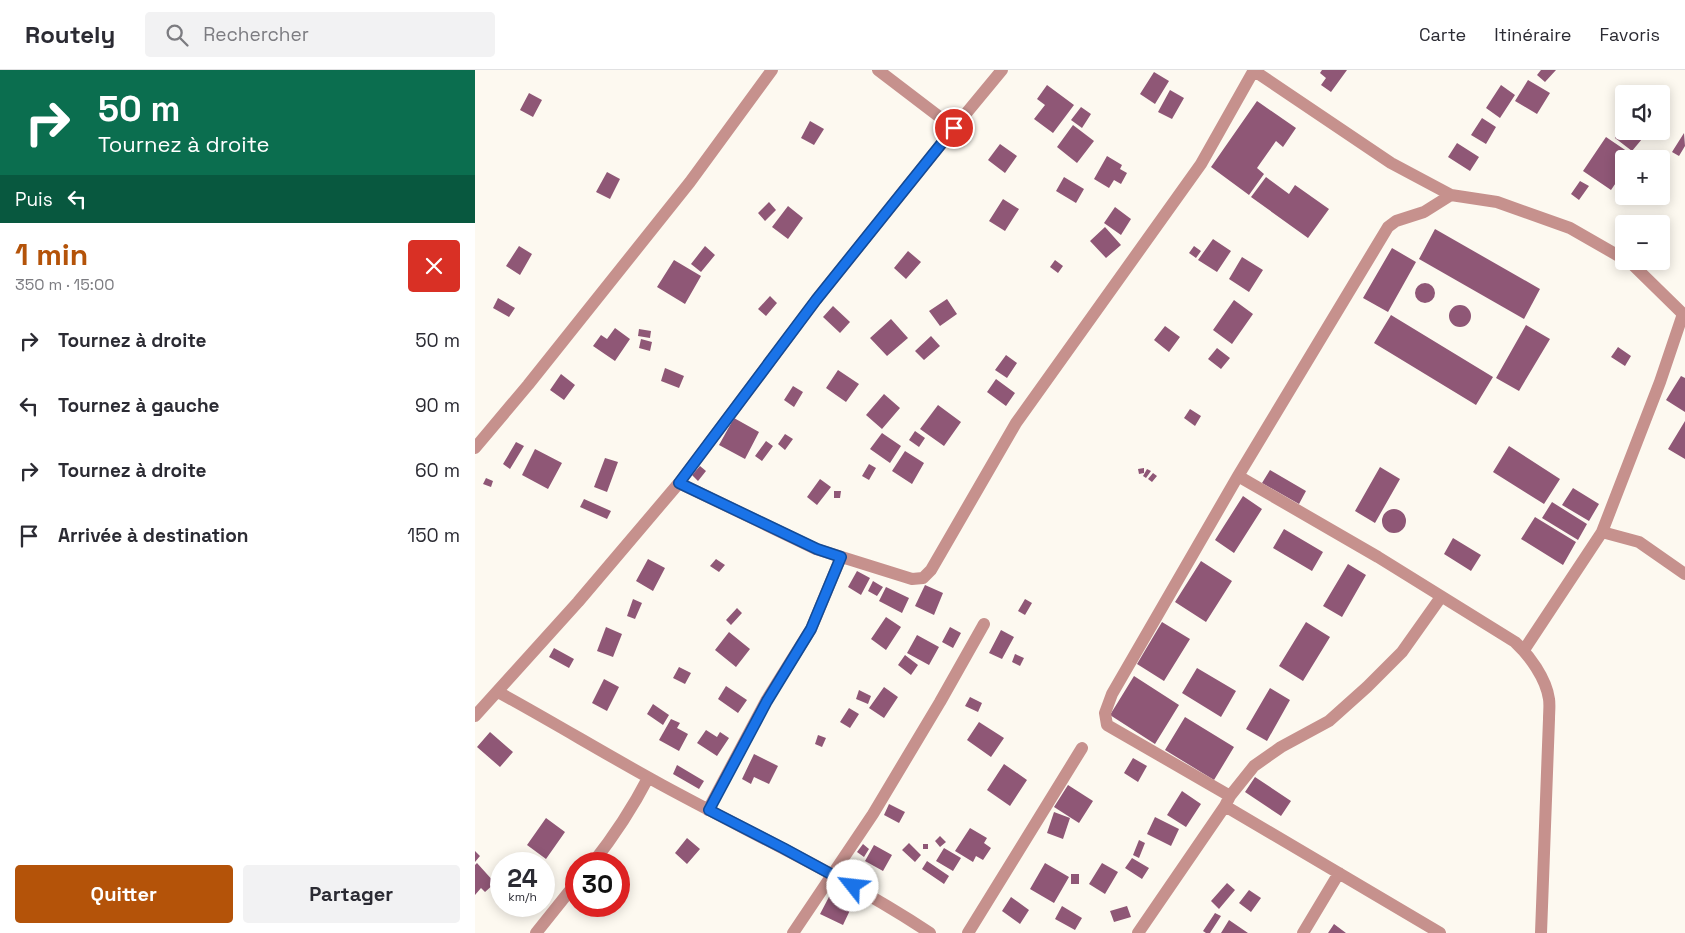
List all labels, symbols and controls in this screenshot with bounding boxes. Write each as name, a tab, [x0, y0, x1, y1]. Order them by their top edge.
search box	[145, 12, 495, 57]
text: Routely	[25, 19, 115, 50]
icon: search	[163, 21, 191, 49]
text: Rechercher	[203, 22, 309, 47]
text: Carte	[1419, 23, 1466, 46]
text: Itinéraire	[1494, 23, 1571, 46]
text: Favoris	[1599, 23, 1660, 46]
map controls	[1615, 85, 1670, 270]
button: sound	[1615, 85, 1670, 140]
text: 50 m	[98, 87, 180, 131]
icon: right	[15, 90, 80, 155]
pin	[933, 107, 975, 149]
icon: arrive	[940, 114, 968, 142]
text: Tournez à droite	[98, 130, 269, 158]
button: +	[1615, 150, 1670, 205]
icon: left	[63, 185, 91, 213]
text: Puis	[15, 187, 53, 212]
button: −	[1615, 215, 1670, 270]
text: 1 min	[15, 235, 88, 274]
button: close	[408, 240, 460, 292]
text: 350 m · 15:00	[15, 274, 114, 295]
icon: right	[15, 327, 43, 355]
text: Tournez à droite	[58, 328, 207, 353]
text: 50 m	[415, 328, 460, 353]
icon: left	[15, 392, 43, 420]
text: Tournez à gauche	[58, 393, 220, 418]
text: 90 m	[415, 393, 460, 418]
icon: right	[15, 457, 43, 485]
text: Tournez à droite	[58, 458, 207, 483]
text: 60 m	[415, 458, 460, 483]
icon: arrive	[15, 522, 43, 550]
text: Arrivée à destination	[58, 523, 248, 548]
text: 150 m	[407, 523, 460, 548]
speed limit sign: 30	[565, 852, 630, 917]
position arrow	[826, 859, 878, 911]
text: 24	[507, 862, 538, 894]
button: Quitter	[15, 865, 233, 923]
button: Partager	[243, 865, 460, 923]
text: km/h	[508, 889, 537, 905]

